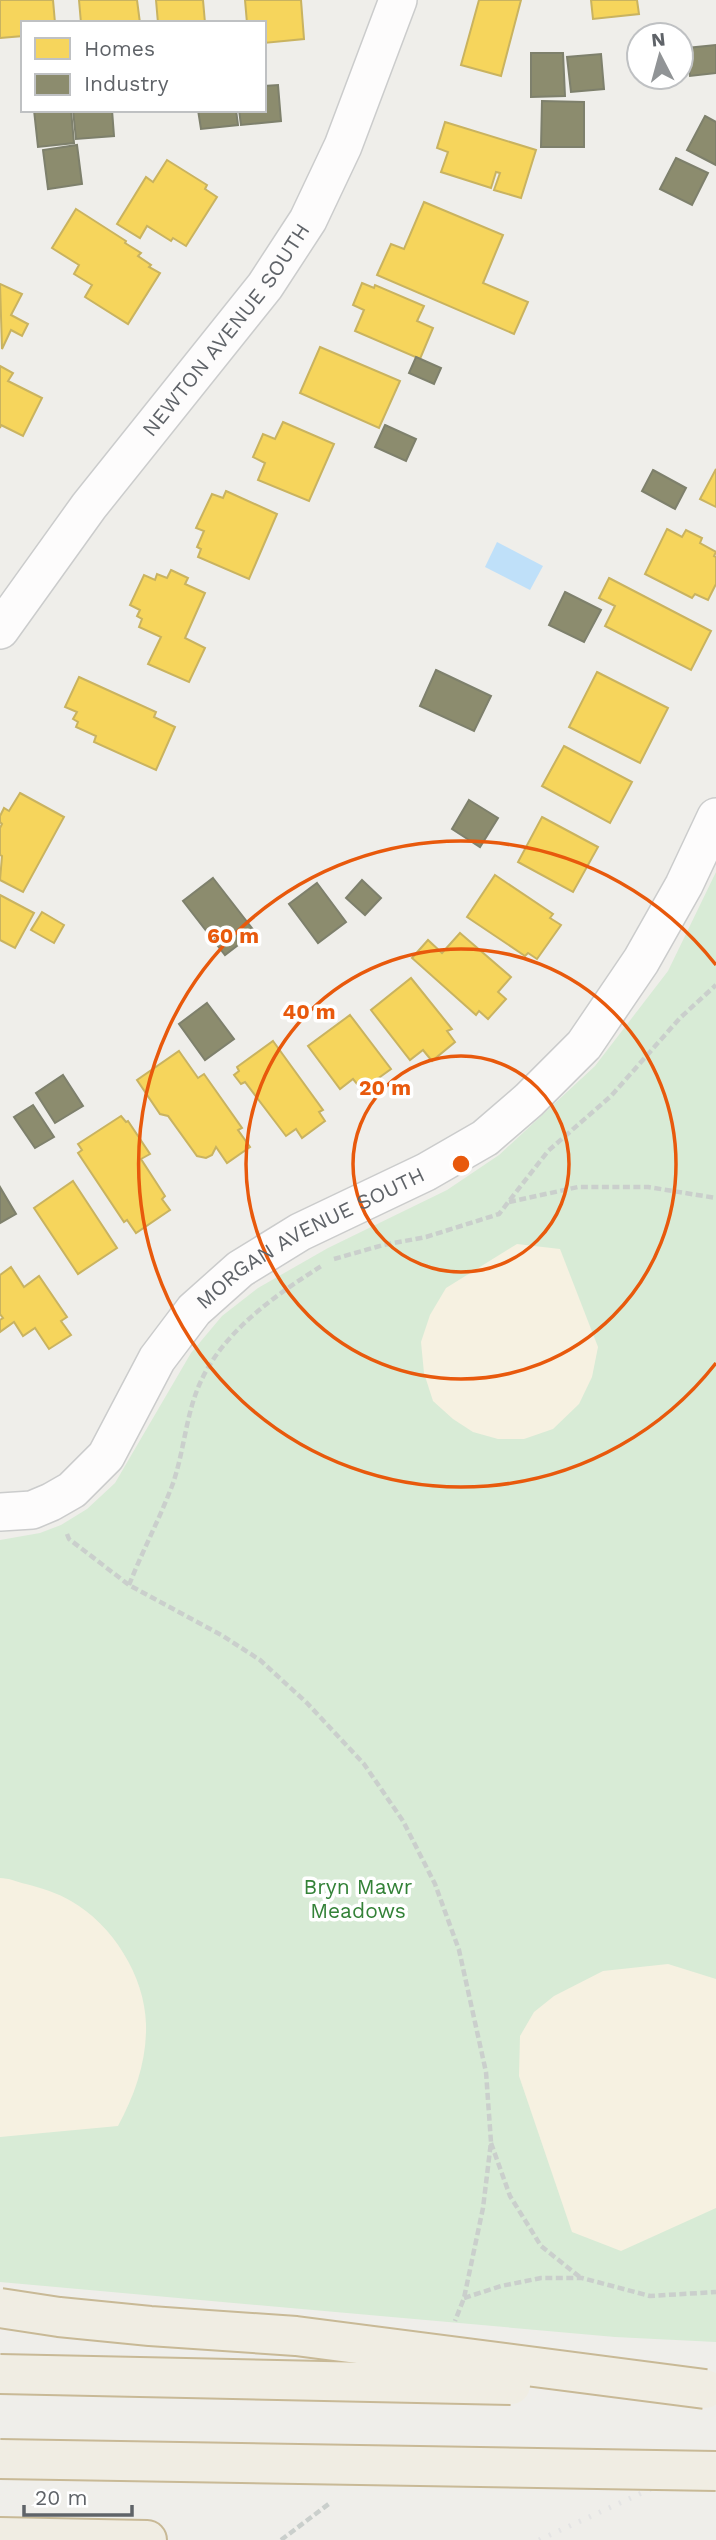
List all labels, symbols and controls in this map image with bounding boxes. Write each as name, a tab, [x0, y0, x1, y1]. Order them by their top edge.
legend	[21, 21, 266, 112]
north arrow	[625, 21, 695, 91]
text: N	[650, 27, 666, 52]
text: Homes	[84, 36, 155, 61]
text: Industry	[84, 71, 169, 96]
street label: NEWTON AVENUE SOUTH	[137, 218, 315, 441]
text: 60 m	[207, 923, 259, 948]
text: 40 m	[283, 999, 335, 1024]
text: 20 m	[359, 1075, 411, 1100]
centre of rings	[449, 1152, 473, 1176]
street label: MORGAN AVENUE SOUTH	[191, 1162, 428, 1314]
park label: Bryn Mawr Meadows	[304, 1874, 413, 1923]
scale bar	[24, 2474, 133, 2518]
text: 20 m	[35, 2485, 87, 2510]

